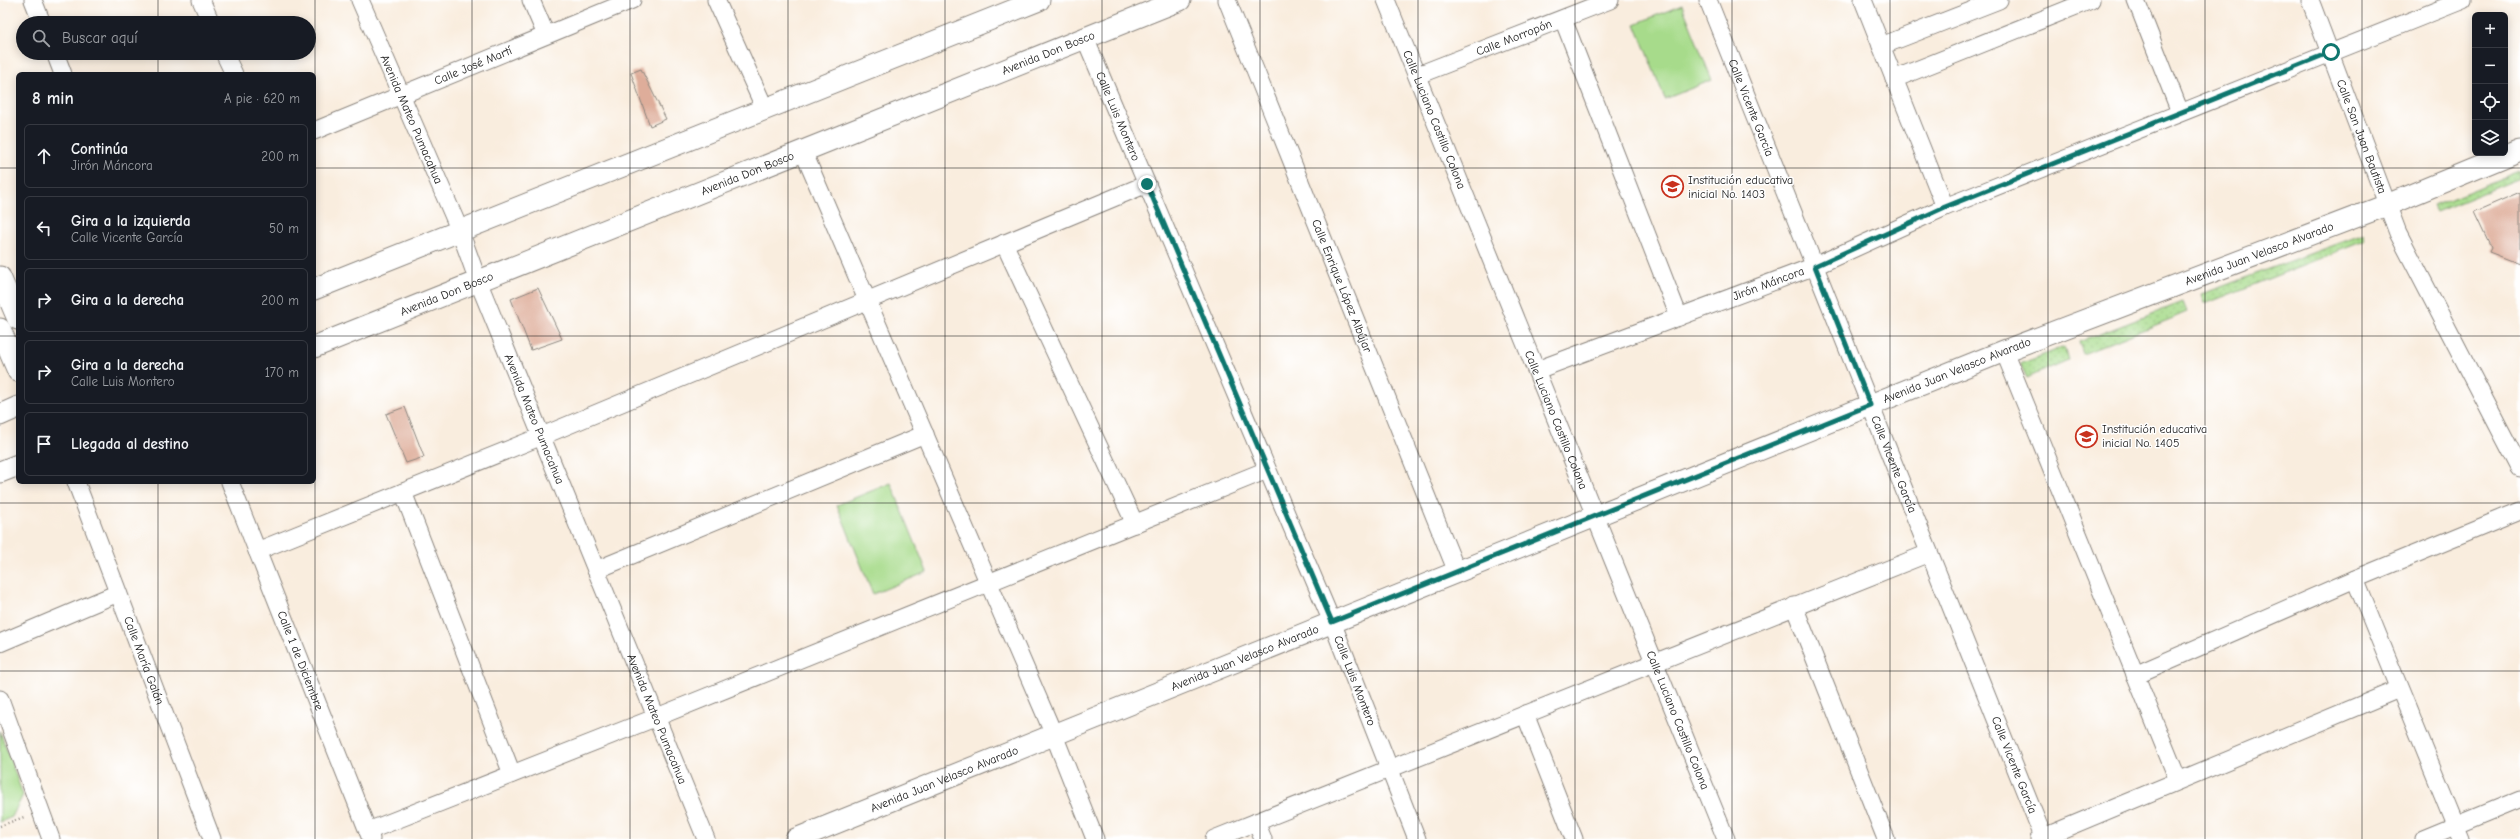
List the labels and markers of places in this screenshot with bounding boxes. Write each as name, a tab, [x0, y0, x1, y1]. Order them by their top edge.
place label: Institución educativa inicial No. 1403	[1688, 173, 1793, 201]
school or university icon: Institución educativa inicial No. 1403	[1660, 174, 1686, 200]
place label: Institución educativa inicial No. 1405	[2102, 422, 2207, 450]
school or university icon: Institución educativa inicial No. 1405	[2074, 423, 2100, 449]

